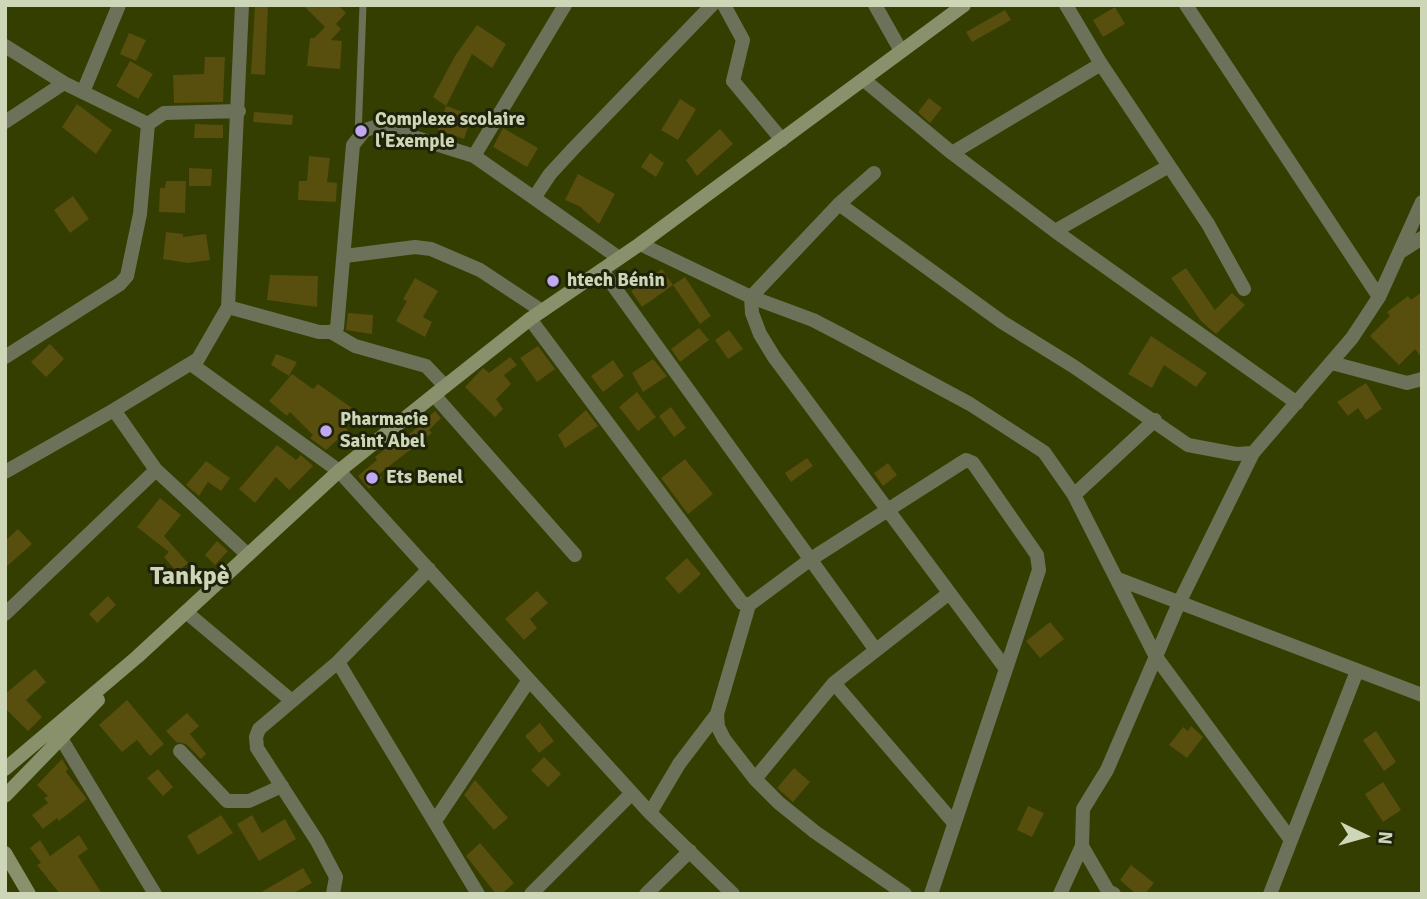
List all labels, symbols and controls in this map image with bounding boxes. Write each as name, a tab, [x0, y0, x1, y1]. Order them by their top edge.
place label: Complexe scolaire l'Exemple	[375, 109, 525, 153]
marker: Complexe scolaire l'Exemple	[353, 123, 369, 139]
place label: htech Bénin	[567, 270, 665, 292]
marker: htech Bénin	[545, 273, 561, 289]
place label: Pharmacie Saint Abel	[340, 409, 428, 453]
marker: Pharmacie Saint Abel	[318, 423, 334, 439]
place label: Ets Benel	[386, 467, 463, 489]
marker: Ets Benel	[364, 470, 380, 486]
district label: Tankpè	[150, 561, 230, 593]
north arrow	[1329, 801, 1399, 871]
text: N	[1372, 830, 1397, 845]

